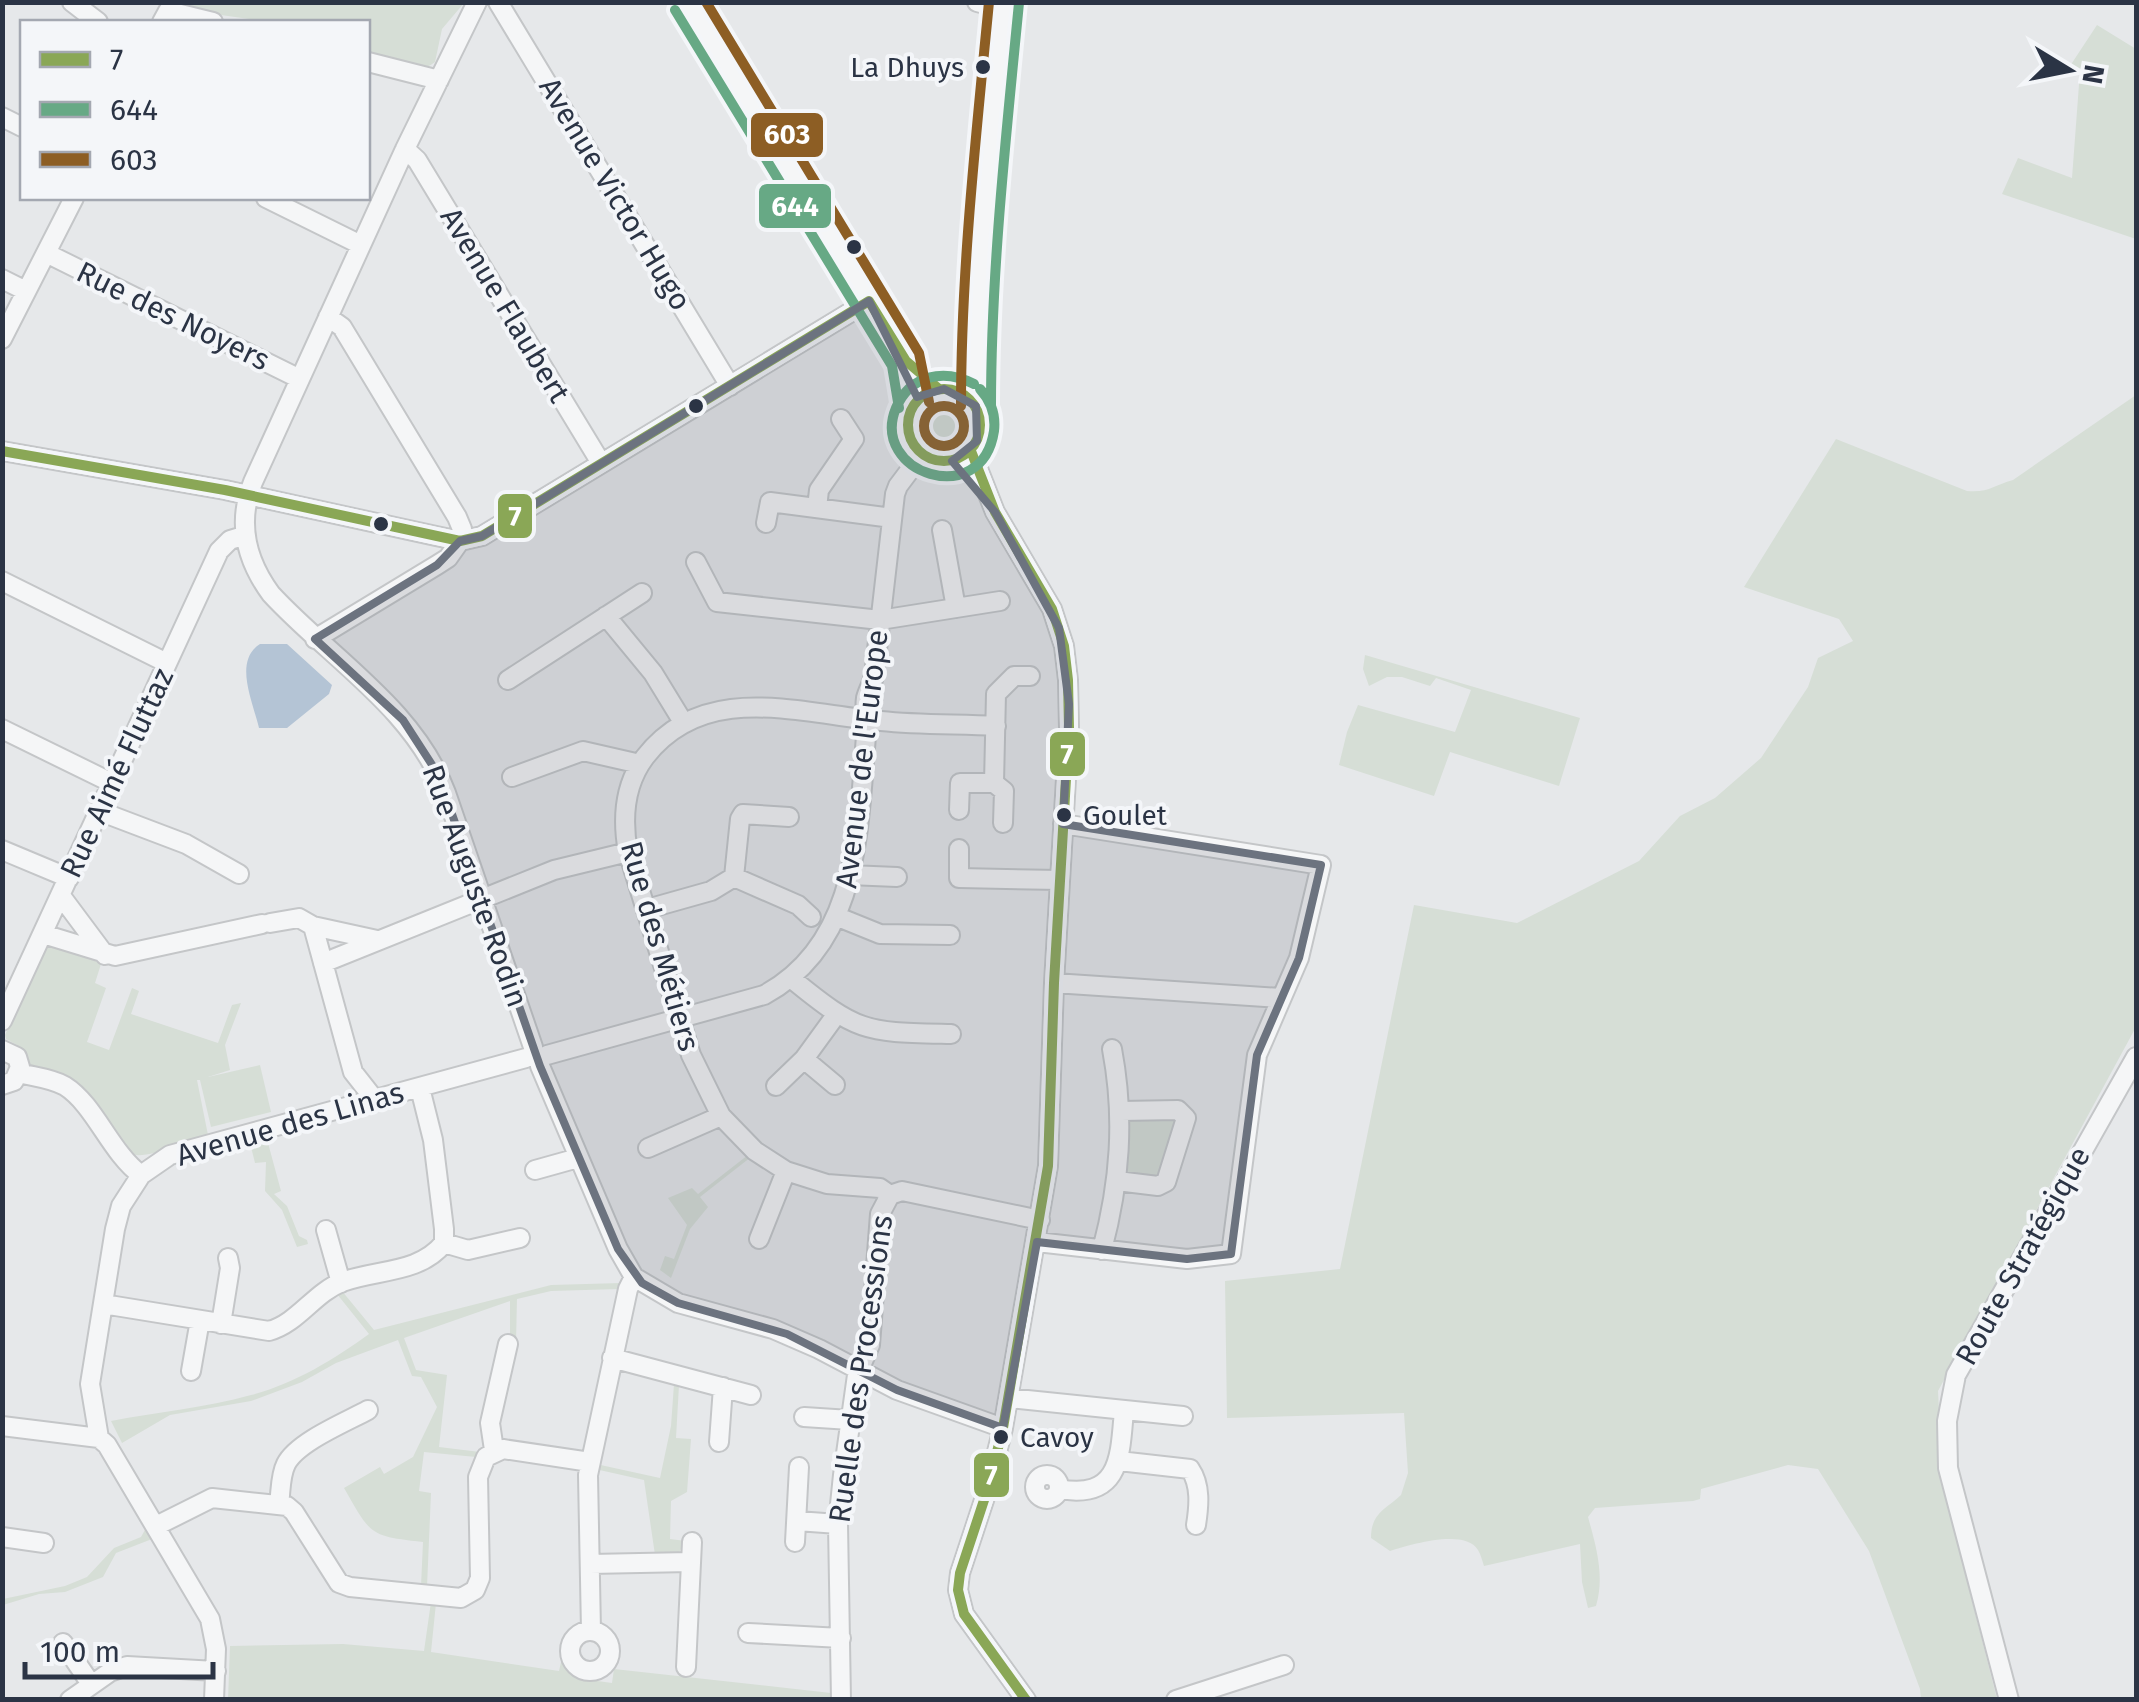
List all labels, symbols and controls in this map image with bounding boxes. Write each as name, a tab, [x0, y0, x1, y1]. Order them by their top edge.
legend	[20, 20, 370, 200]
north arrow	[2019, 20, 2119, 120]
text: 7	[110, 42, 123, 78]
place label: La Dhuys	[850, 51, 964, 84]
marker: La Dhuys	[973, 57, 993, 77]
text: N	[2075, 62, 2111, 86]
street label: Avenue Victor Hugo	[531, 71, 699, 317]
text: 644	[110, 92, 158, 128]
line badge: 603	[749, 111, 825, 159]
text: 603	[764, 118, 810, 151]
text: 603	[110, 142, 157, 178]
line badge: 644	[757, 182, 833, 230]
text: 644	[771, 190, 819, 223]
street label: Avenue Flaubert	[433, 201, 577, 409]
unlabelled marker	[844, 237, 864, 257]
street label: Rue des Noyers	[71, 254, 275, 378]
unlabelled marker	[686, 396, 706, 416]
line badge: 7	[496, 492, 534, 540]
text: 7	[508, 500, 522, 533]
unlabelled marker	[371, 514, 391, 534]
street label: Avenue de l'Europe	[828, 628, 896, 890]
street label: Rue Aimé Fluttaz	[53, 662, 181, 884]
line badge: 7	[1048, 730, 1087, 778]
text: 7	[1060, 738, 1074, 771]
street label: Rue Auguste Rodin	[414, 760, 536, 1012]
place label: Goulet	[1083, 799, 1168, 832]
marker: Goulet	[1054, 805, 1074, 825]
street label: Rue des Métiers	[613, 837, 707, 1055]
street label: Avenue des Linas	[172, 1074, 408, 1174]
street label: Route Stratégique	[1948, 1141, 2098, 1371]
street label: Ruelle des Processions	[822, 1213, 900, 1525]
place label: Cavoy	[1020, 1421, 1094, 1454]
marker: Cavoy	[991, 1427, 1011, 1447]
line badge: 7	[972, 1451, 1011, 1499]
text: 7	[984, 1459, 998, 1492]
scale bar	[25, 1617, 212, 1679]
text: 100 m	[40, 1634, 120, 1670]

